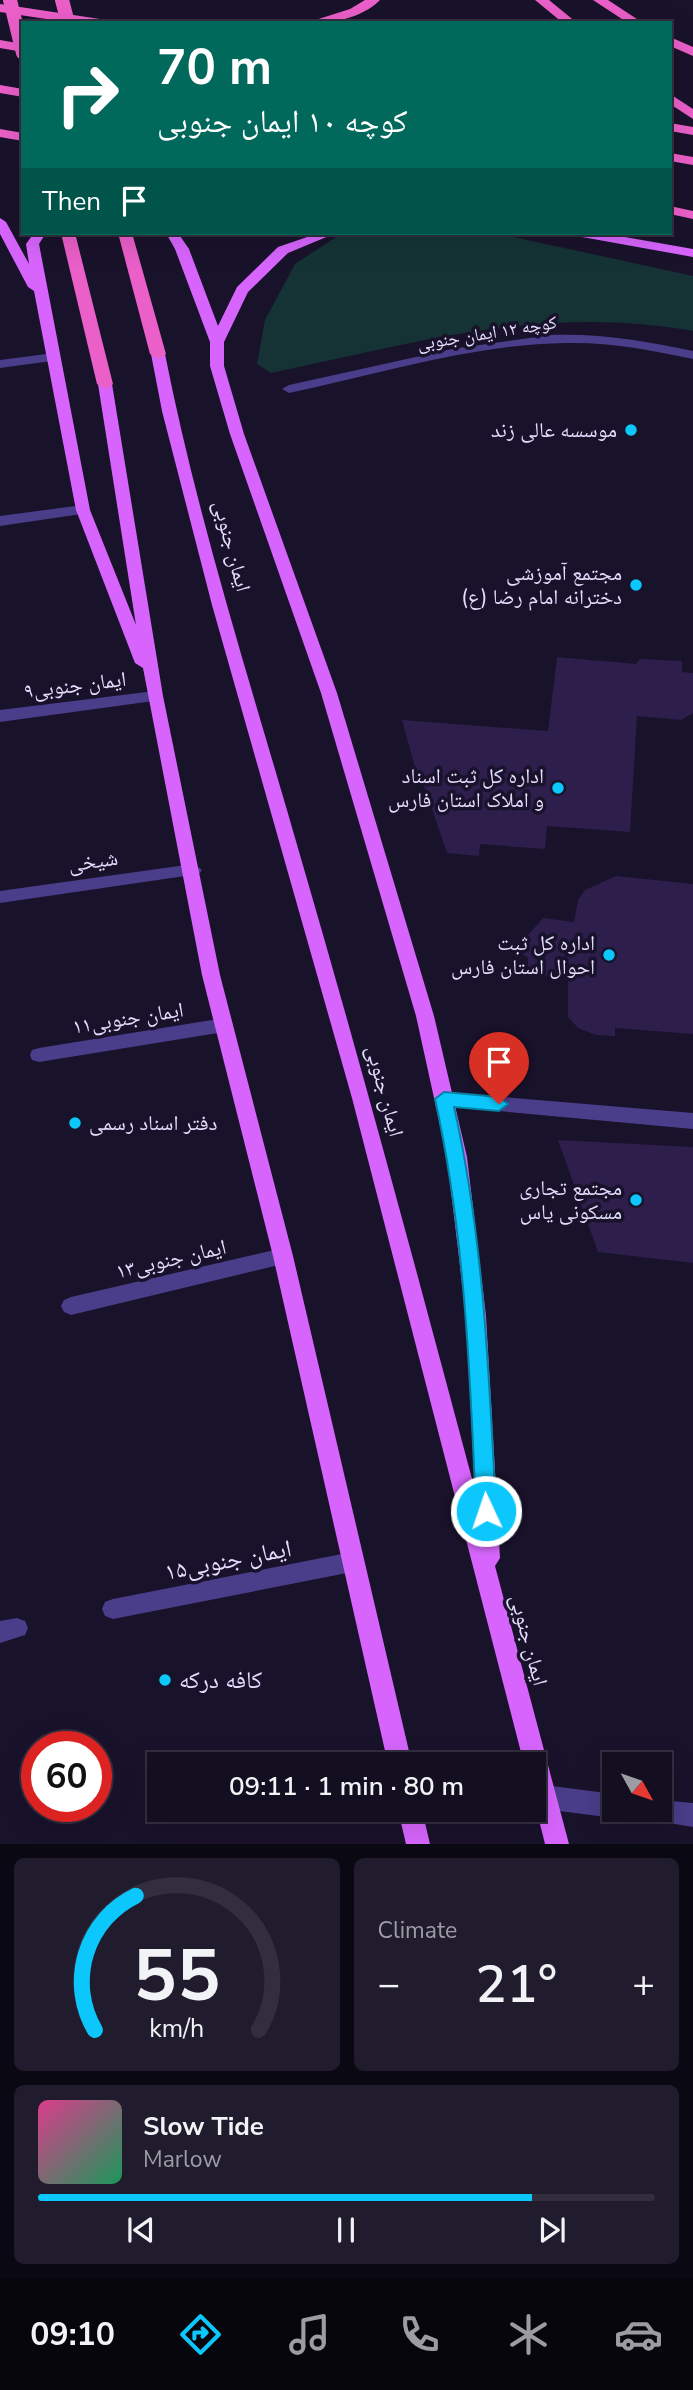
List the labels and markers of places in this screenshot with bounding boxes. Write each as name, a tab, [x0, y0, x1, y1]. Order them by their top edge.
place label: موسسه عالی زند	[491, 416, 617, 444]
marker: موسسه عالی زند	[623, 422, 639, 438]
place label: مجتمع آموزشی دخترانه امام رضا (ع)	[461, 559, 622, 611]
marker: مجتمع آموزشی دخترانه امام رضا (ع)	[628, 577, 644, 593]
place label: اداره کل ثبت اسناد و املاک استان فارس	[388, 762, 544, 814]
marker: اداره کل ثبت اسناد و املاک استان فارس	[550, 780, 566, 796]
place label: اداره کل ثبت احوال استان فارس	[451, 929, 595, 981]
marker: اداره کل ثبت احوال استان فارس	[601, 947, 617, 963]
pin	[469, 1032, 529, 1104]
place label: دفتر اسناد رسمی	[89, 1109, 217, 1137]
marker: دفتر اسناد رسمی	[67, 1115, 83, 1131]
place label: مجتمع تجاری مسکونی یاس	[519, 1174, 622, 1226]
marker: مجتمع تجاری مسکونی یاس	[628, 1192, 644, 1208]
place label: کافه درکه	[179, 1664, 262, 1696]
marker: کافه درکه	[157, 1672, 173, 1688]

